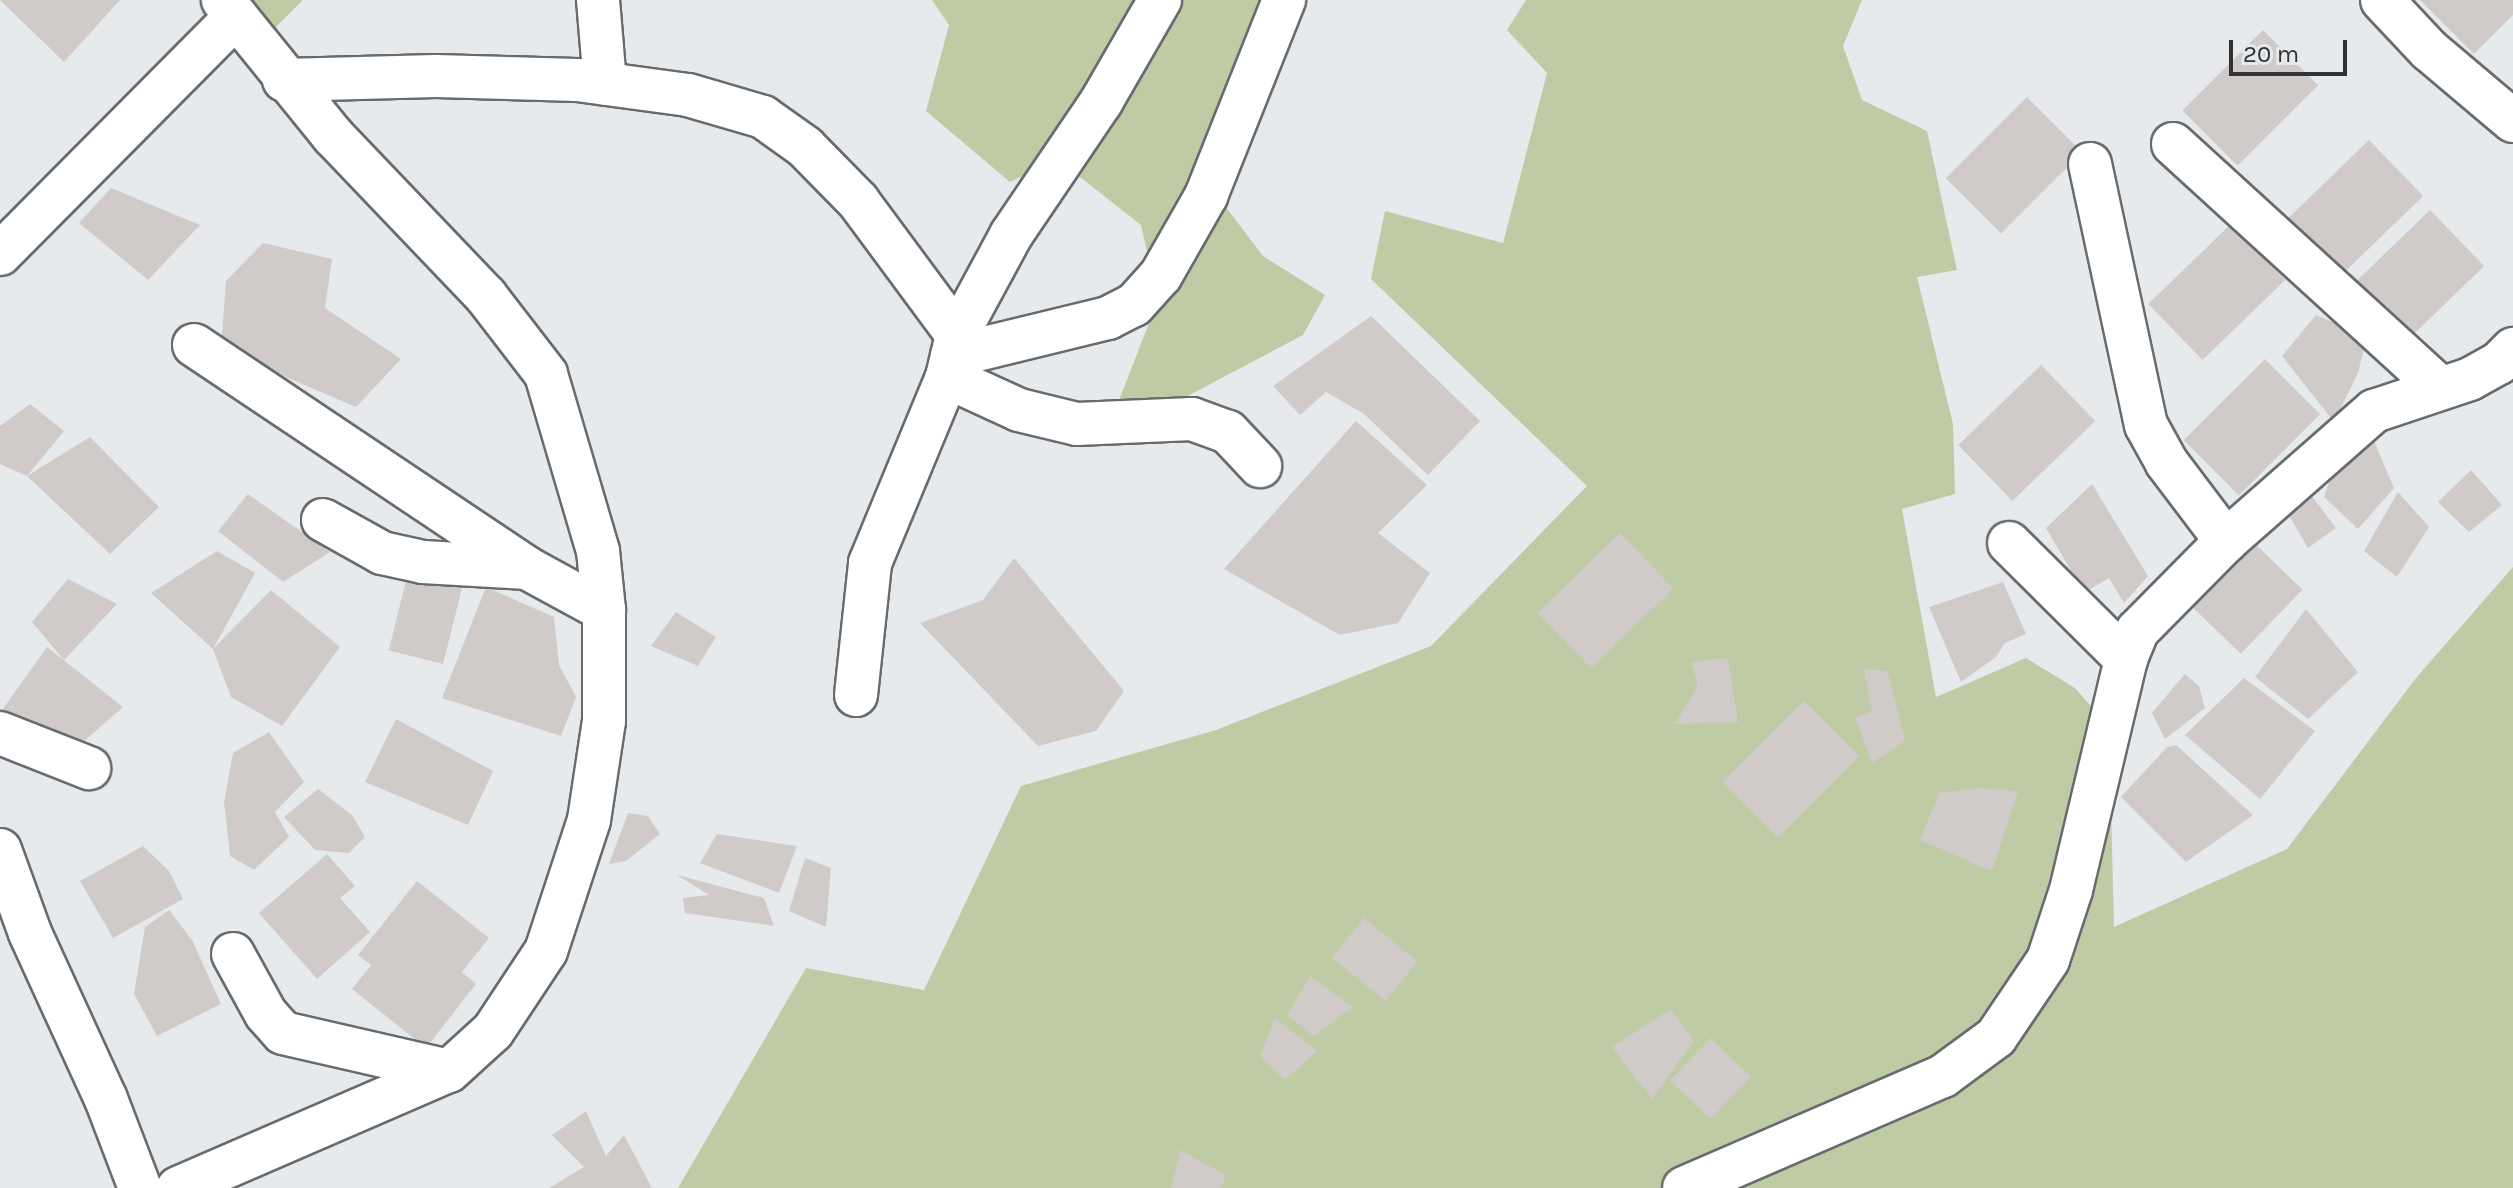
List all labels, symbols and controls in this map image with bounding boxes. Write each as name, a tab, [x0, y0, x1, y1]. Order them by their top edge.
scale bar	[2233, 24, 2351, 74]
text: 20 m	[2243, 40, 2299, 68]

